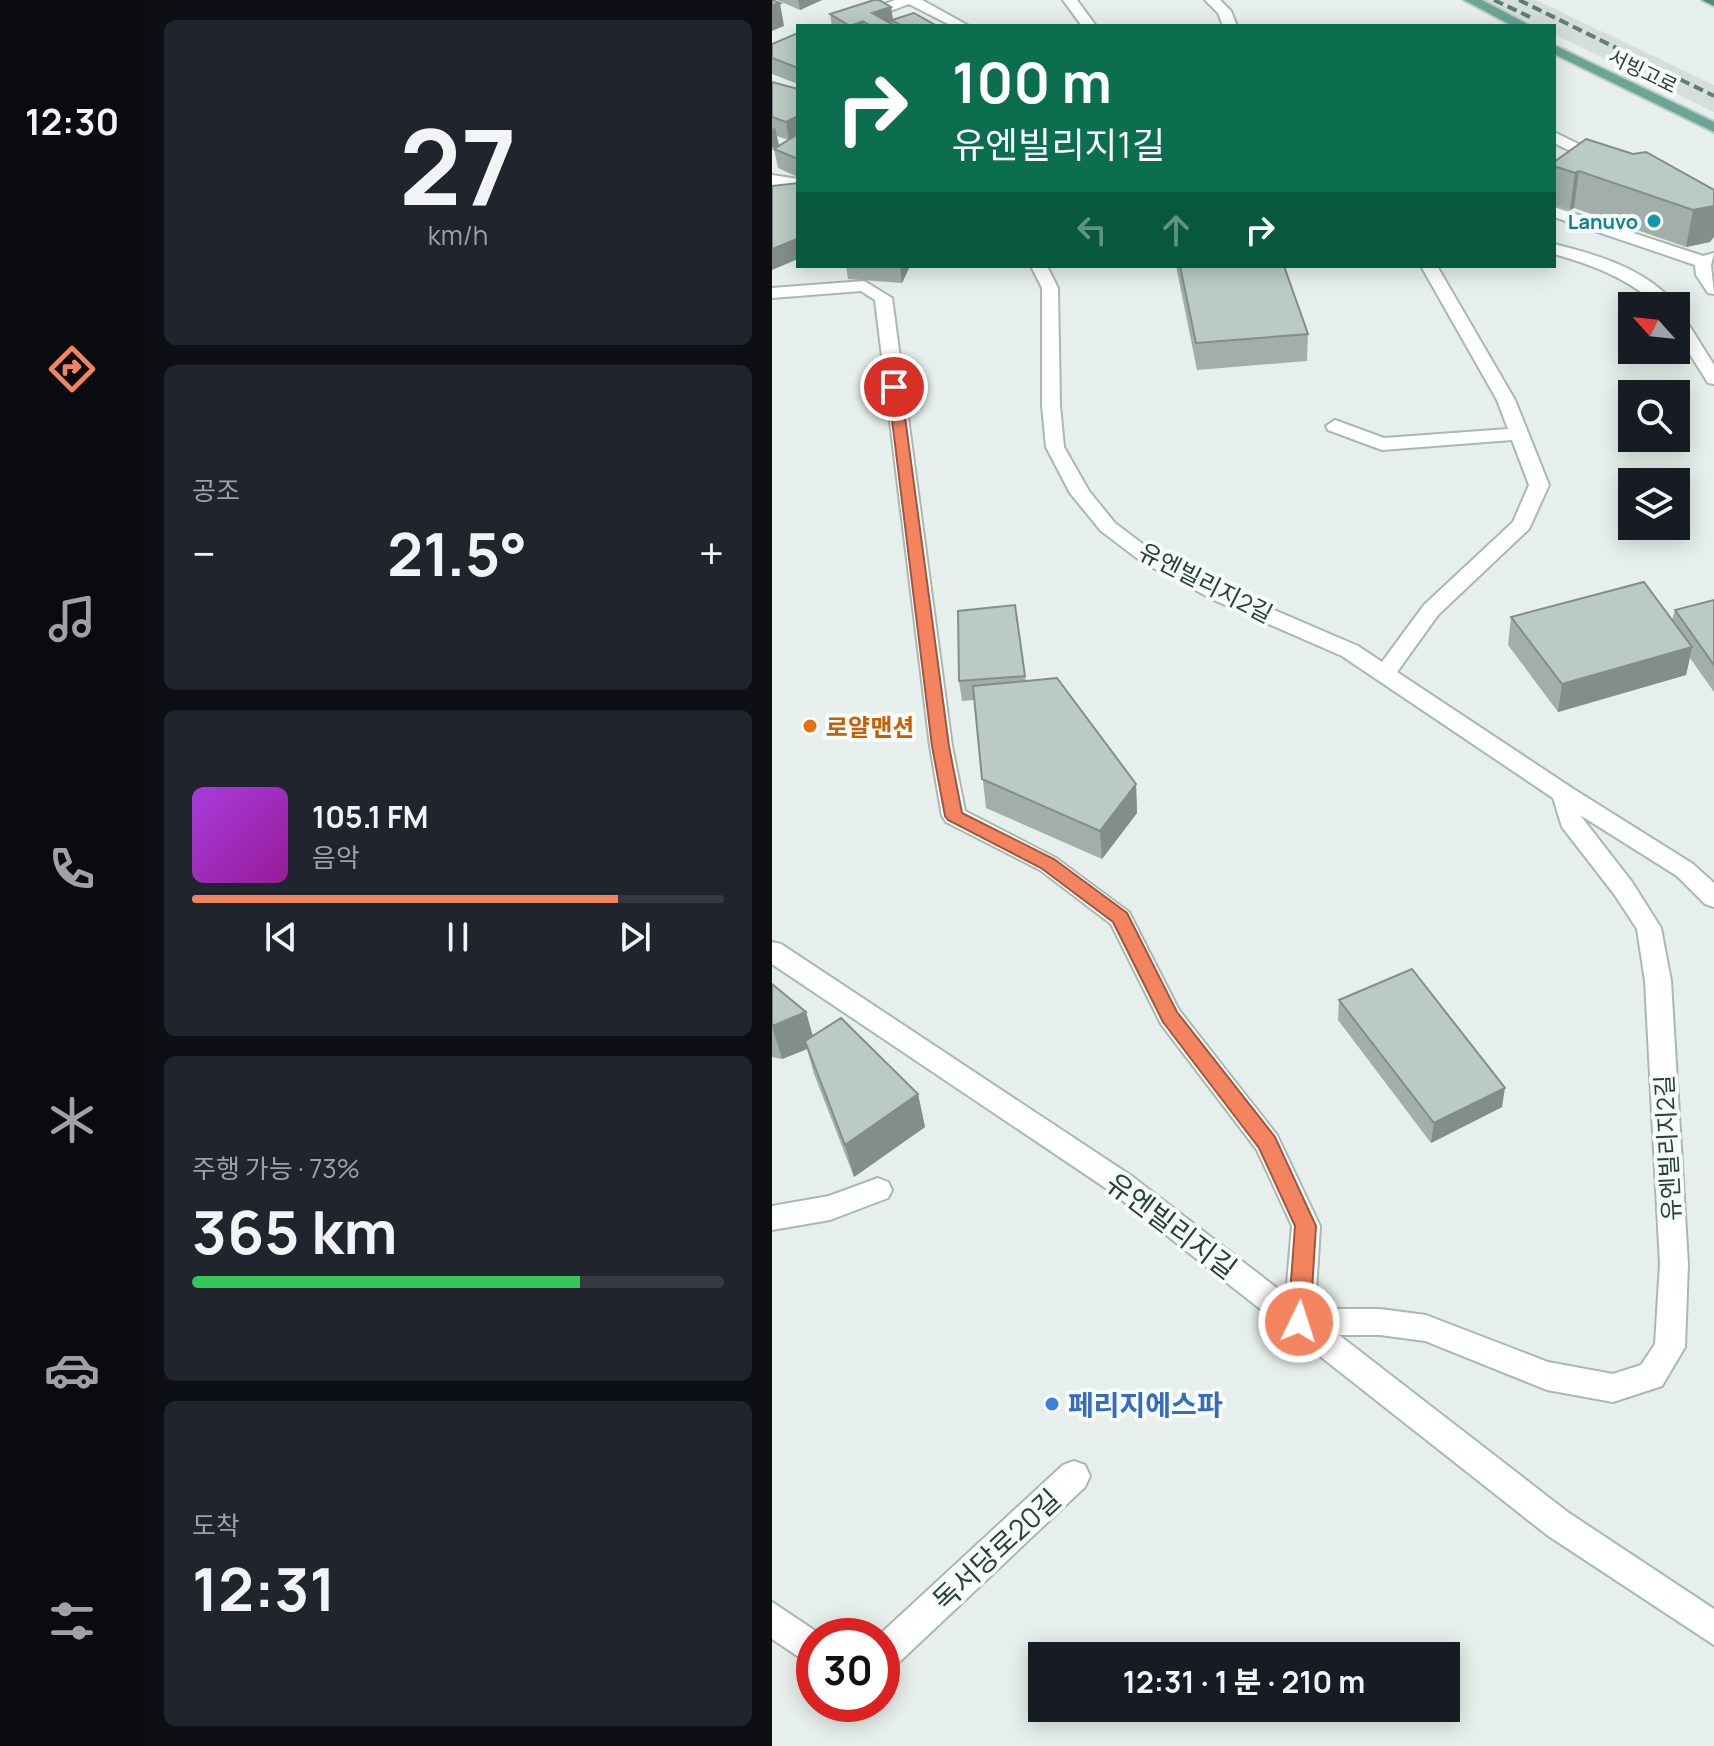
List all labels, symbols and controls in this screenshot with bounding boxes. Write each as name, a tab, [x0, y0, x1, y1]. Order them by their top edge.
text: 100 m	[952, 43, 1112, 120]
street label: 서빙고로	[1604, 43, 1682, 99]
icon: right	[820, 56, 924, 160]
text: 27	[399, 94, 517, 236]
text: 12:30	[25, 97, 119, 146]
text: 유엔빌리지1길	[952, 120, 1165, 169]
icon: left	[1070, 208, 1114, 252]
icon: ahead	[1154, 208, 1198, 252]
icon: right	[1238, 208, 1282, 252]
place label: Lanuvo	[1568, 208, 1638, 235]
marker: Lanuvo	[1645, 212, 1663, 230]
text: km/h	[428, 217, 488, 253]
north arrow	[1618, 292, 1690, 364]
map controls	[1618, 292, 1690, 540]
icon: directions	[44, 341, 100, 397]
pin	[860, 353, 928, 421]
icon: arrive	[872, 365, 916, 409]
button: search	[1618, 380, 1690, 452]
button: layers	[1618, 468, 1690, 540]
text: 공조	[192, 472, 240, 508]
text: 21.5°	[387, 512, 527, 594]
text: −	[192, 523, 216, 583]
text: +	[699, 523, 724, 583]
street label: 유엔빌리지2길	[1133, 534, 1279, 630]
icon: music	[44, 591, 100, 647]
place label: 로얄맨션	[826, 710, 914, 743]
marker: 로얄맨션	[801, 717, 819, 735]
text: 105.1 FM	[312, 796, 428, 837]
text: 음악	[312, 839, 360, 875]
icon: phone	[44, 841, 100, 897]
icon: previous	[259, 915, 303, 959]
icon: pause	[436, 915, 480, 959]
icon: next	[613, 915, 657, 959]
street label: 유엔빌리지2길	[1647, 1074, 1687, 1222]
icon: climate	[44, 1092, 100, 1148]
text: 주행 가능 · 73%	[192, 1150, 360, 1186]
street label: 유엔빌리지길	[1099, 1163, 1245, 1287]
text: 365 km	[192, 1190, 398, 1272]
position arrow	[1257, 1280, 1341, 1364]
icon: car	[44, 1342, 100, 1398]
place label: 페리지에스파	[1068, 1385, 1223, 1423]
marker: 페리지에스파	[1043, 1395, 1061, 1413]
street label: 독서당로20길	[924, 1480, 1068, 1618]
text: 도착	[192, 1507, 240, 1543]
text: 12:31	[192, 1547, 336, 1629]
icon: filters	[44, 1593, 100, 1649]
speed limit sign: 30	[796, 1618, 900, 1722]
text: 12:31 · 1 분 · 210 m	[1123, 1661, 1365, 1702]

